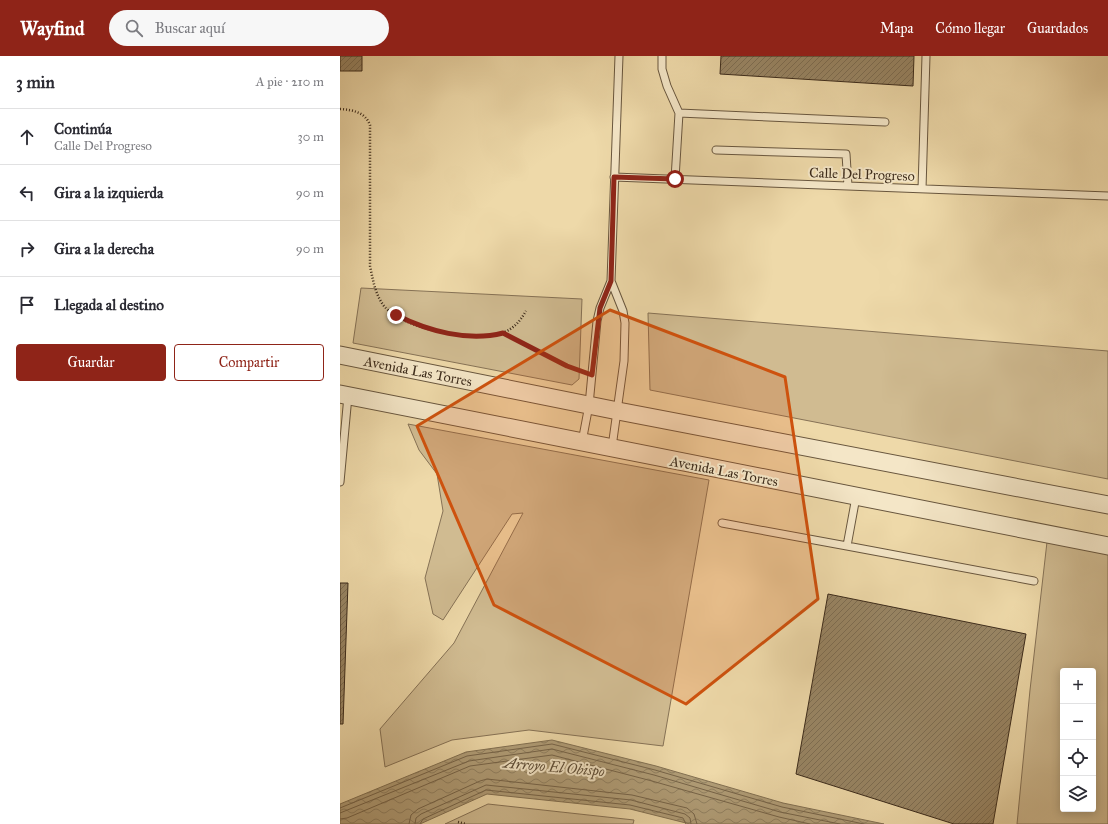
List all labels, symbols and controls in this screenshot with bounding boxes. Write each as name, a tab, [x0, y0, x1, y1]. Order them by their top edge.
search box	[109, 10, 389, 46]
text: Wayfind	[20, 17, 85, 40]
icon: search	[123, 17, 145, 39]
text: Buscar aquí	[155, 19, 225, 37]
text: Mapa	[880, 20, 913, 37]
text: Cómo llegar	[935, 20, 1005, 37]
text: Guardados	[1027, 20, 1088, 37]
text: 3 min	[16, 72, 55, 93]
text: A pie · 210 m	[256, 74, 324, 90]
text: Continúa	[54, 120, 112, 138]
icon: ahead	[16, 126, 38, 148]
text: 30 m	[298, 129, 324, 145]
text: Calle Del Progreso	[54, 138, 152, 154]
street label: Calle Del Progreso	[809, 164, 915, 185]
route start	[666, 170, 684, 188]
icon: left	[16, 182, 38, 204]
text: Gira a la izquierda	[54, 184, 163, 202]
text: 90 m	[296, 185, 324, 201]
icon: right	[16, 238, 38, 260]
text: Gira a la derecha	[54, 240, 154, 258]
text: 90 m	[296, 241, 324, 257]
icon: arrive	[16, 294, 38, 316]
text: Llegada al destino	[54, 296, 164, 314]
route end	[387, 306, 405, 324]
button: Guardar	[16, 344, 166, 381]
button: Compartir	[174, 344, 324, 381]
street label: Avenida Las Torres	[361, 352, 473, 390]
street label: Avenida Las Torres	[667, 452, 779, 490]
map controls	[1060, 668, 1096, 812]
button: +	[1060, 668, 1096, 704]
button: −	[1060, 704, 1096, 740]
button: locate	[1060, 740, 1096, 776]
water label: Arroyo El Obispo	[501, 753, 606, 781]
button: layers	[1060, 776, 1096, 812]

